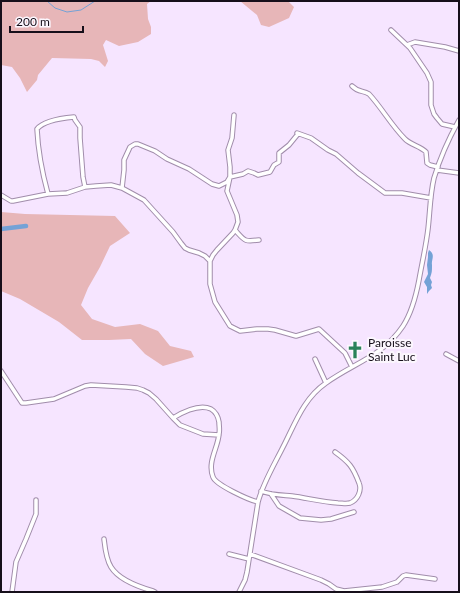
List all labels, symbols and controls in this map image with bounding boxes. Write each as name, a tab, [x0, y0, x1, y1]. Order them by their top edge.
scale bar	[10, 8, 83, 34]
text: 200 m	[16, 14, 50, 29]
place label: Paroisse Saint Luc	[368, 335, 416, 364]
church icon: Paroisse Saint Luc	[345, 340, 365, 360]

